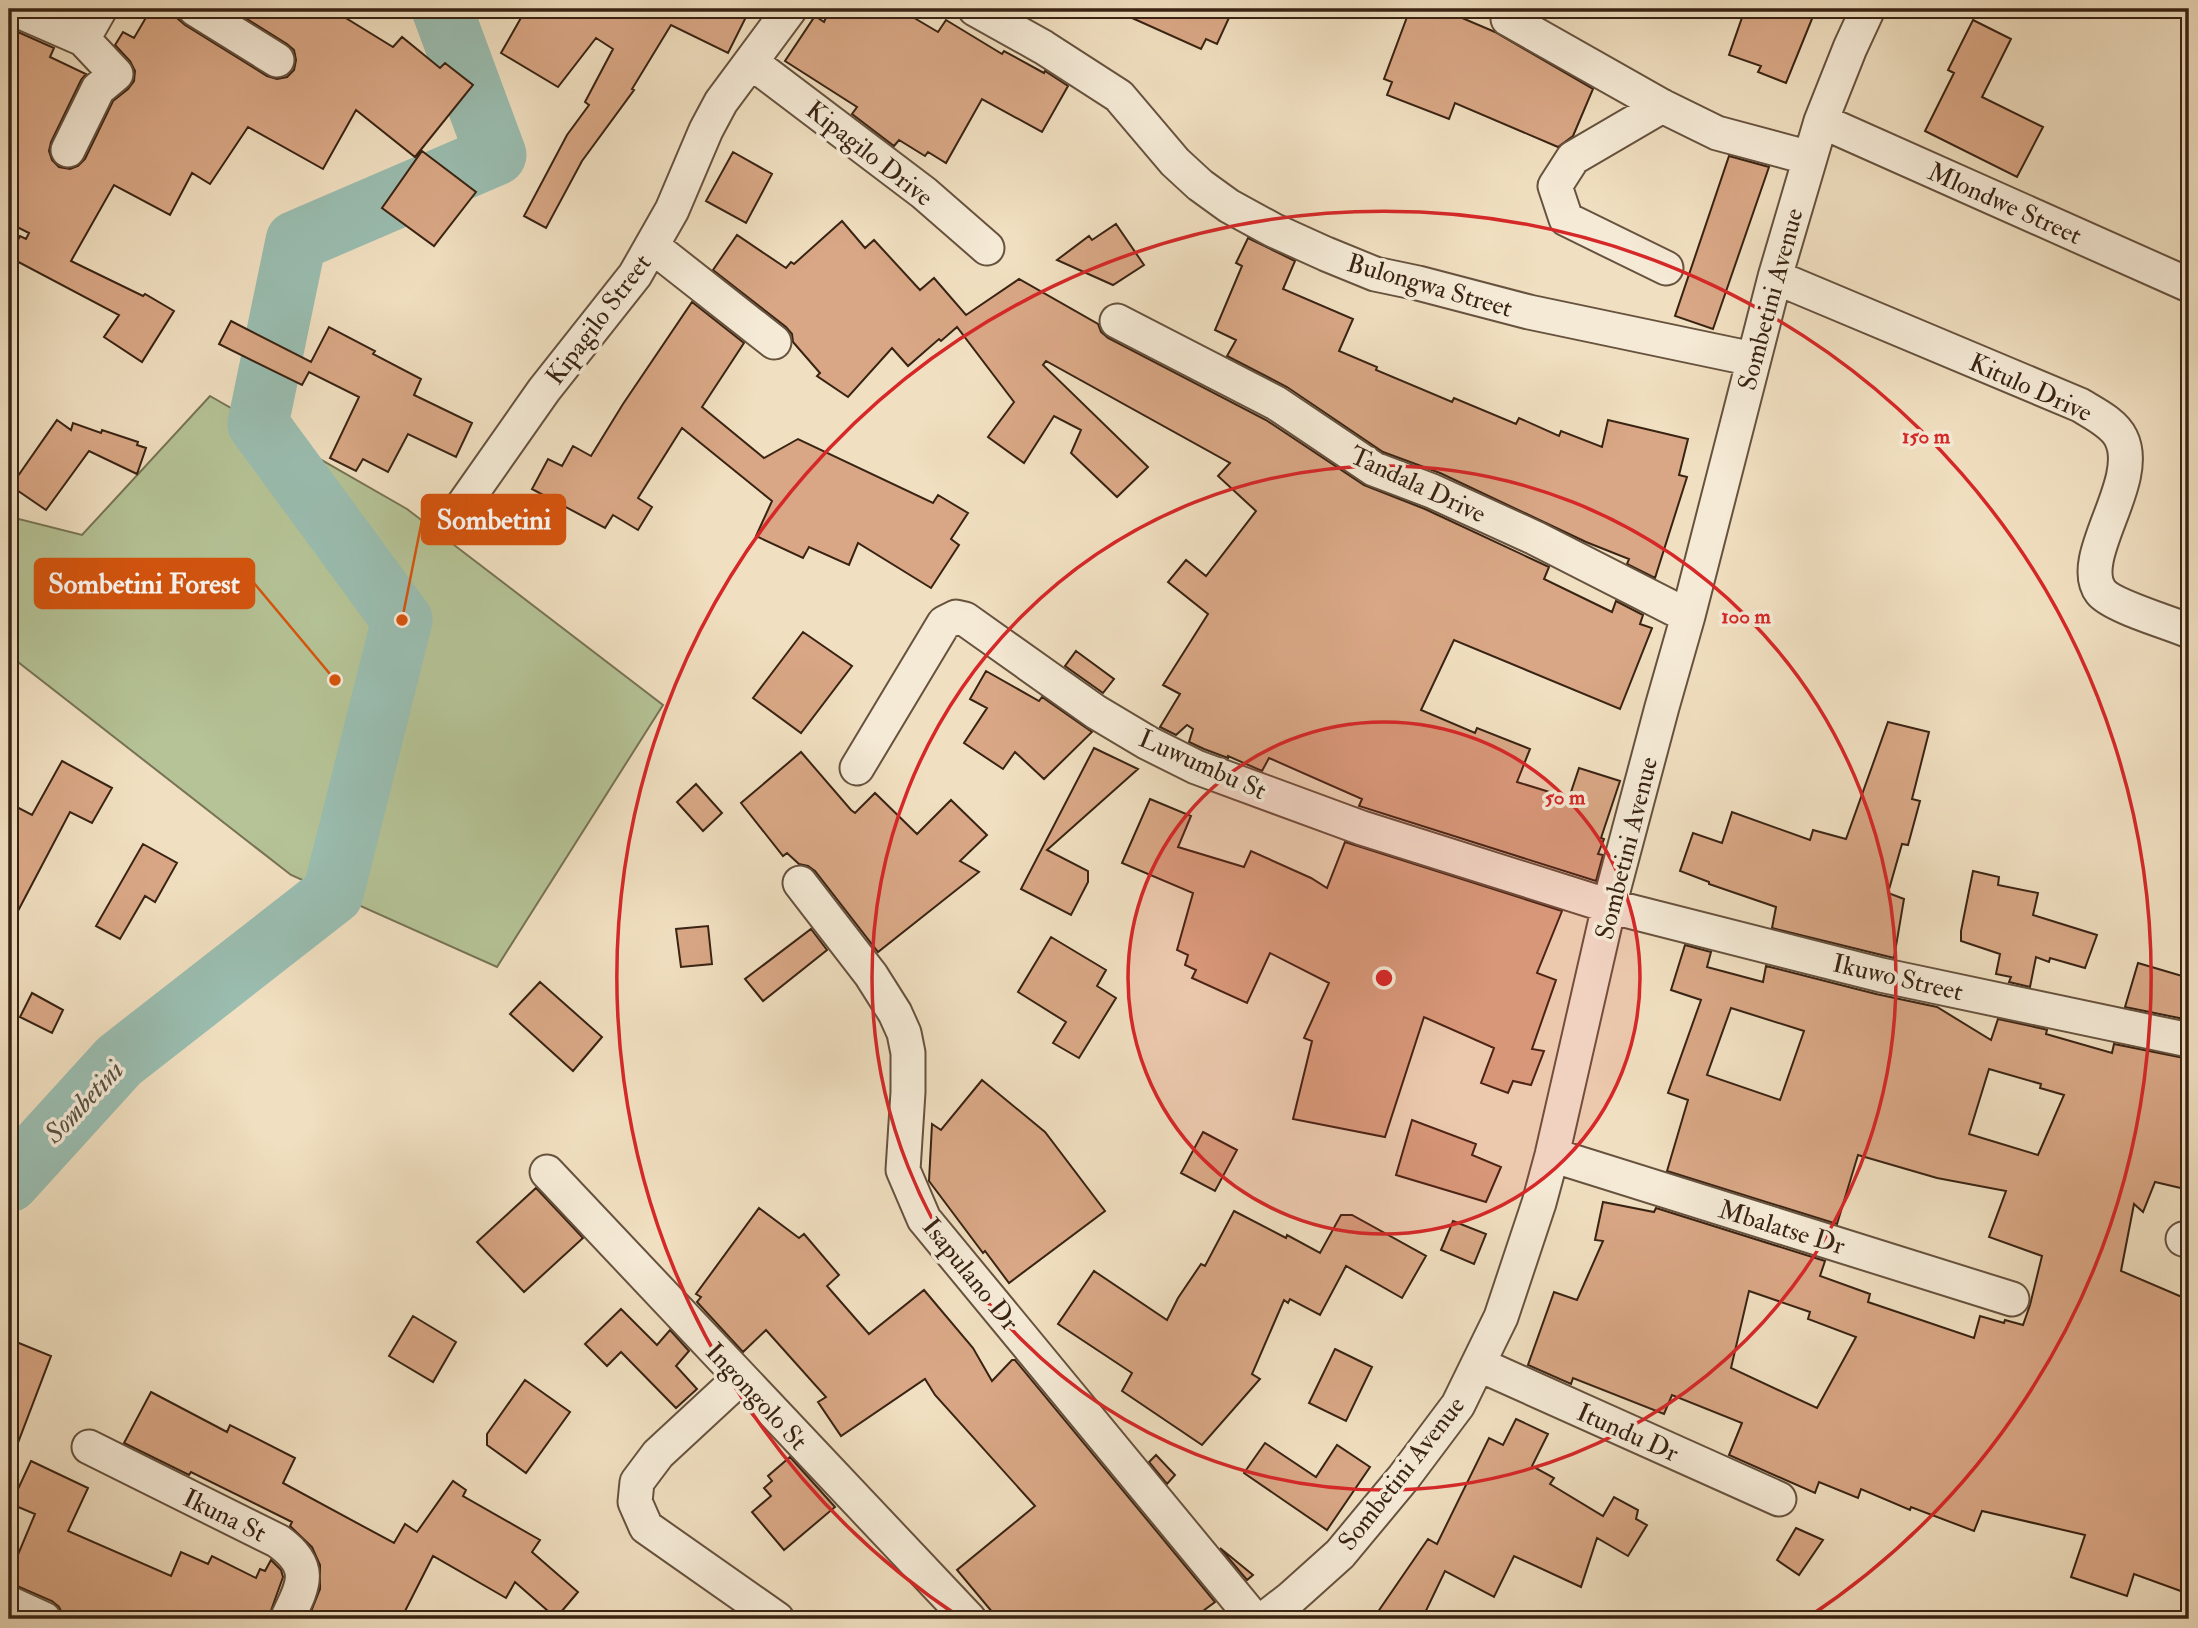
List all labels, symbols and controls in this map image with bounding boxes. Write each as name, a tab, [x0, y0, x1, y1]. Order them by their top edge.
street label: Kipagilo Drive	[799, 94, 939, 214]
street label: Mlondwe Street	[1923, 156, 2087, 252]
street label: Sombetini Avenue	[1731, 205, 1811, 394]
street label: Bulongwa Street	[1343, 247, 1516, 325]
street label: Kipagilo Street	[539, 248, 659, 392]
street label: Kitulo Drive	[1964, 347, 2097, 429]
text: 150 m	[1902, 423, 1951, 450]
street label: Tandala Drive	[1345, 439, 1491, 530]
callout: Sombetini	[422, 495, 565, 544]
text: Sombetini	[437, 503, 552, 538]
callout: Sombetini Forest	[35, 559, 254, 608]
text: Sombetini Forest	[48, 567, 240, 602]
text: 100 m	[1721, 603, 1772, 630]
street label: Luwumbu St	[1134, 723, 1271, 807]
street label: Sombetini Avenue	[1589, 753, 1665, 943]
text: 50 m	[1545, 784, 1586, 811]
street label: Ikuwo Street	[1830, 947, 1966, 1008]
centre of rings	[1372, 966, 1396, 990]
water label: Sombetini	[36, 1053, 132, 1152]
street label: Mbalatse Dr	[1715, 1194, 1849, 1262]
street label: Isapulano Dr	[914, 1212, 1026, 1338]
street label: Ingongolo St	[698, 1336, 814, 1457]
street label: Sombetini Avenue	[1332, 1390, 1472, 1557]
street label: Itundu Dr	[1572, 1396, 1684, 1470]
street label: Ikuna St	[178, 1482, 271, 1550]

